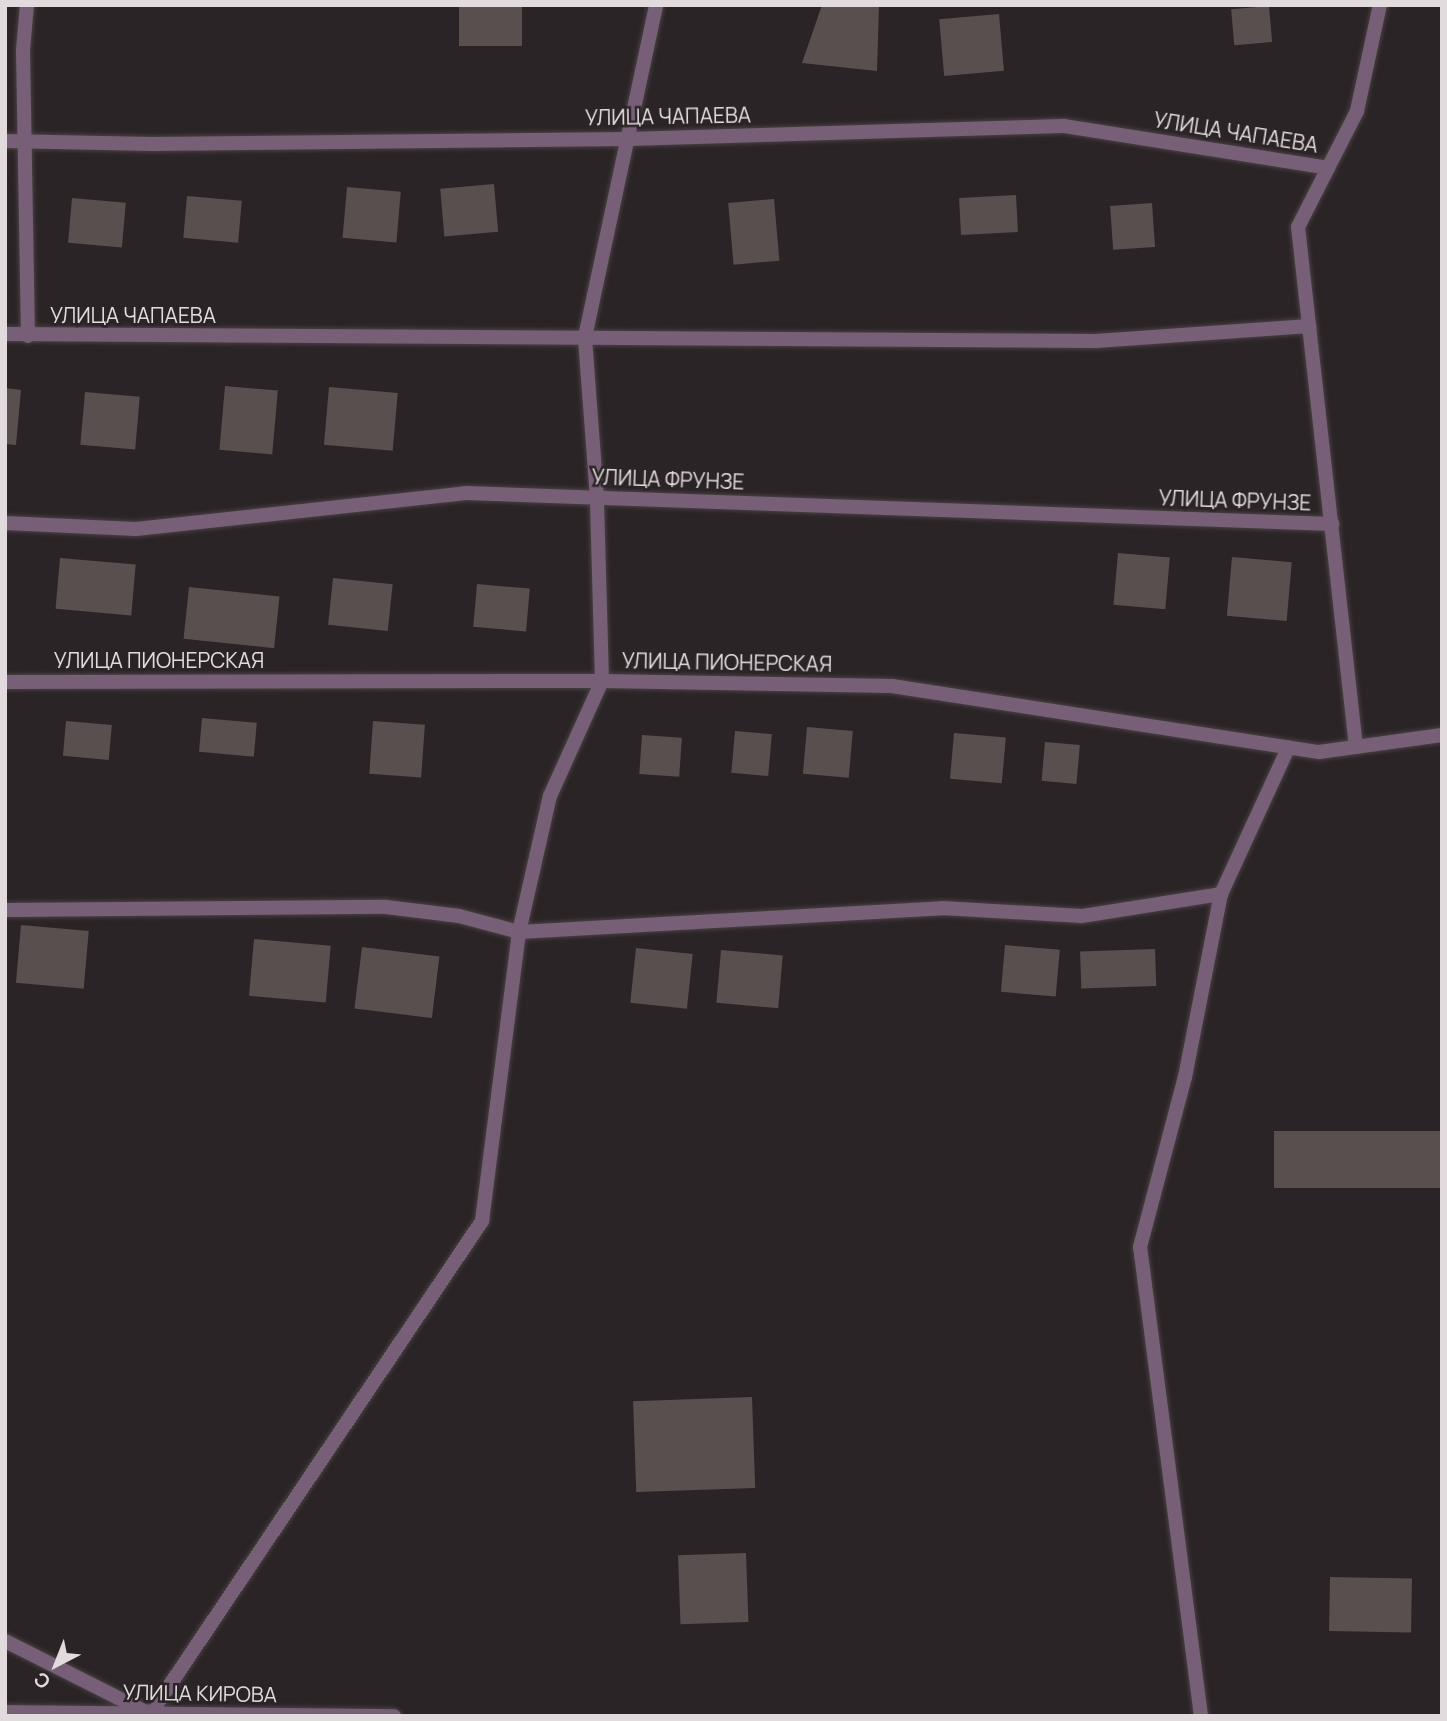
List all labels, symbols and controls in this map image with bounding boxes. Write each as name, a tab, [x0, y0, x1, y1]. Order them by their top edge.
street label: УЛИЦА ЧАПАЕВА	[585, 102, 751, 130]
street label: УЛИЦА ЧАПАЕВА	[1152, 107, 1320, 157]
street label: УЛИЦА ЧАПАЕВА	[50, 302, 216, 328]
street label: УЛИЦА ФРУНЗЕ	[591, 464, 745, 494]
street label: УЛИЦА ФРУНЗЕ	[1158, 485, 1312, 515]
street label: УЛИЦА ПИОНЕРСКАЯ	[54, 647, 264, 673]
street label: УЛИЦА ПИОНЕРСКАЯ	[622, 648, 832, 676]
north arrow	[21, 1630, 91, 1700]
text: С	[28, 1666, 56, 1695]
street label: УЛИЦА КИРОВА	[123, 1679, 277, 1707]

